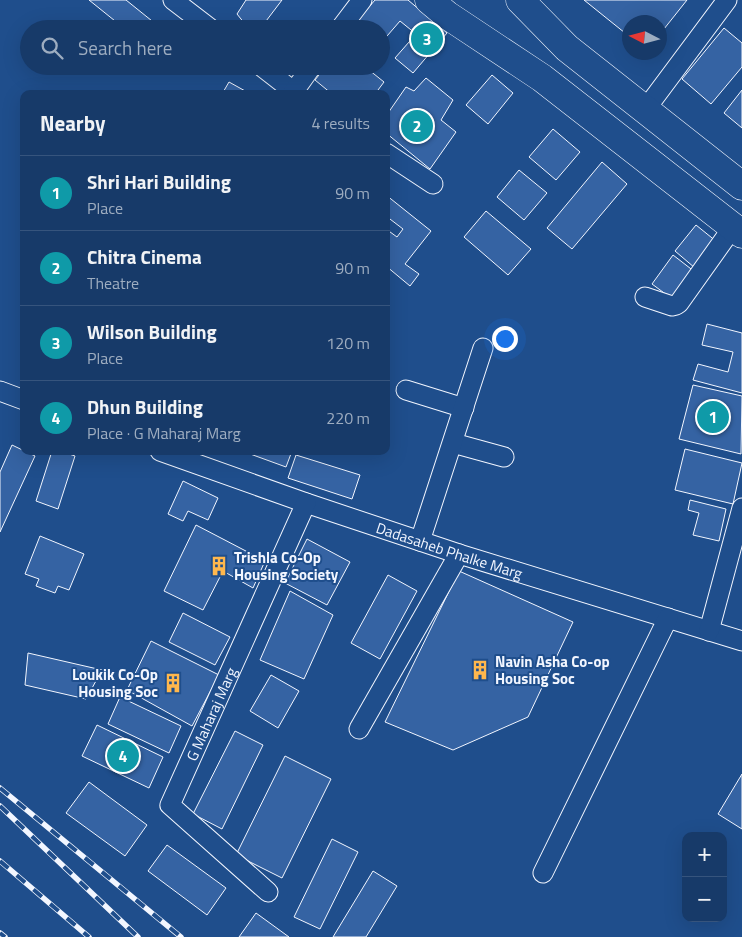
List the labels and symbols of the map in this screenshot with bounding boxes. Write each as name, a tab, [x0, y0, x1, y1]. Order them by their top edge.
north arrow	[622, 15, 667, 60]
pin: 3	[411, 20, 443, 58]
pin: 2	[401, 107, 433, 145]
your location	[492, 326, 518, 352]
pin: 1	[697, 398, 729, 436]
street label: Dadasaheb Phalke Marg	[373, 516, 526, 585]
place label: Trishla Co-Op Housing Society	[234, 546, 339, 586]
building icon: Trishla Co-Op Housing Society	[208, 555, 230, 577]
place label: Navin Asha Co-op Housing Soc	[495, 650, 610, 690]
building icon: Navin Asha Co-op Housing Soc	[469, 659, 491, 681]
place label: Loukik Co-Op Housing Soc	[72, 663, 158, 703]
street label: G Maharaj Marg	[180, 663, 242, 764]
building icon: Loukik Co-Op Housing Soc	[162, 672, 184, 694]
pin: 4	[107, 737, 139, 775]

